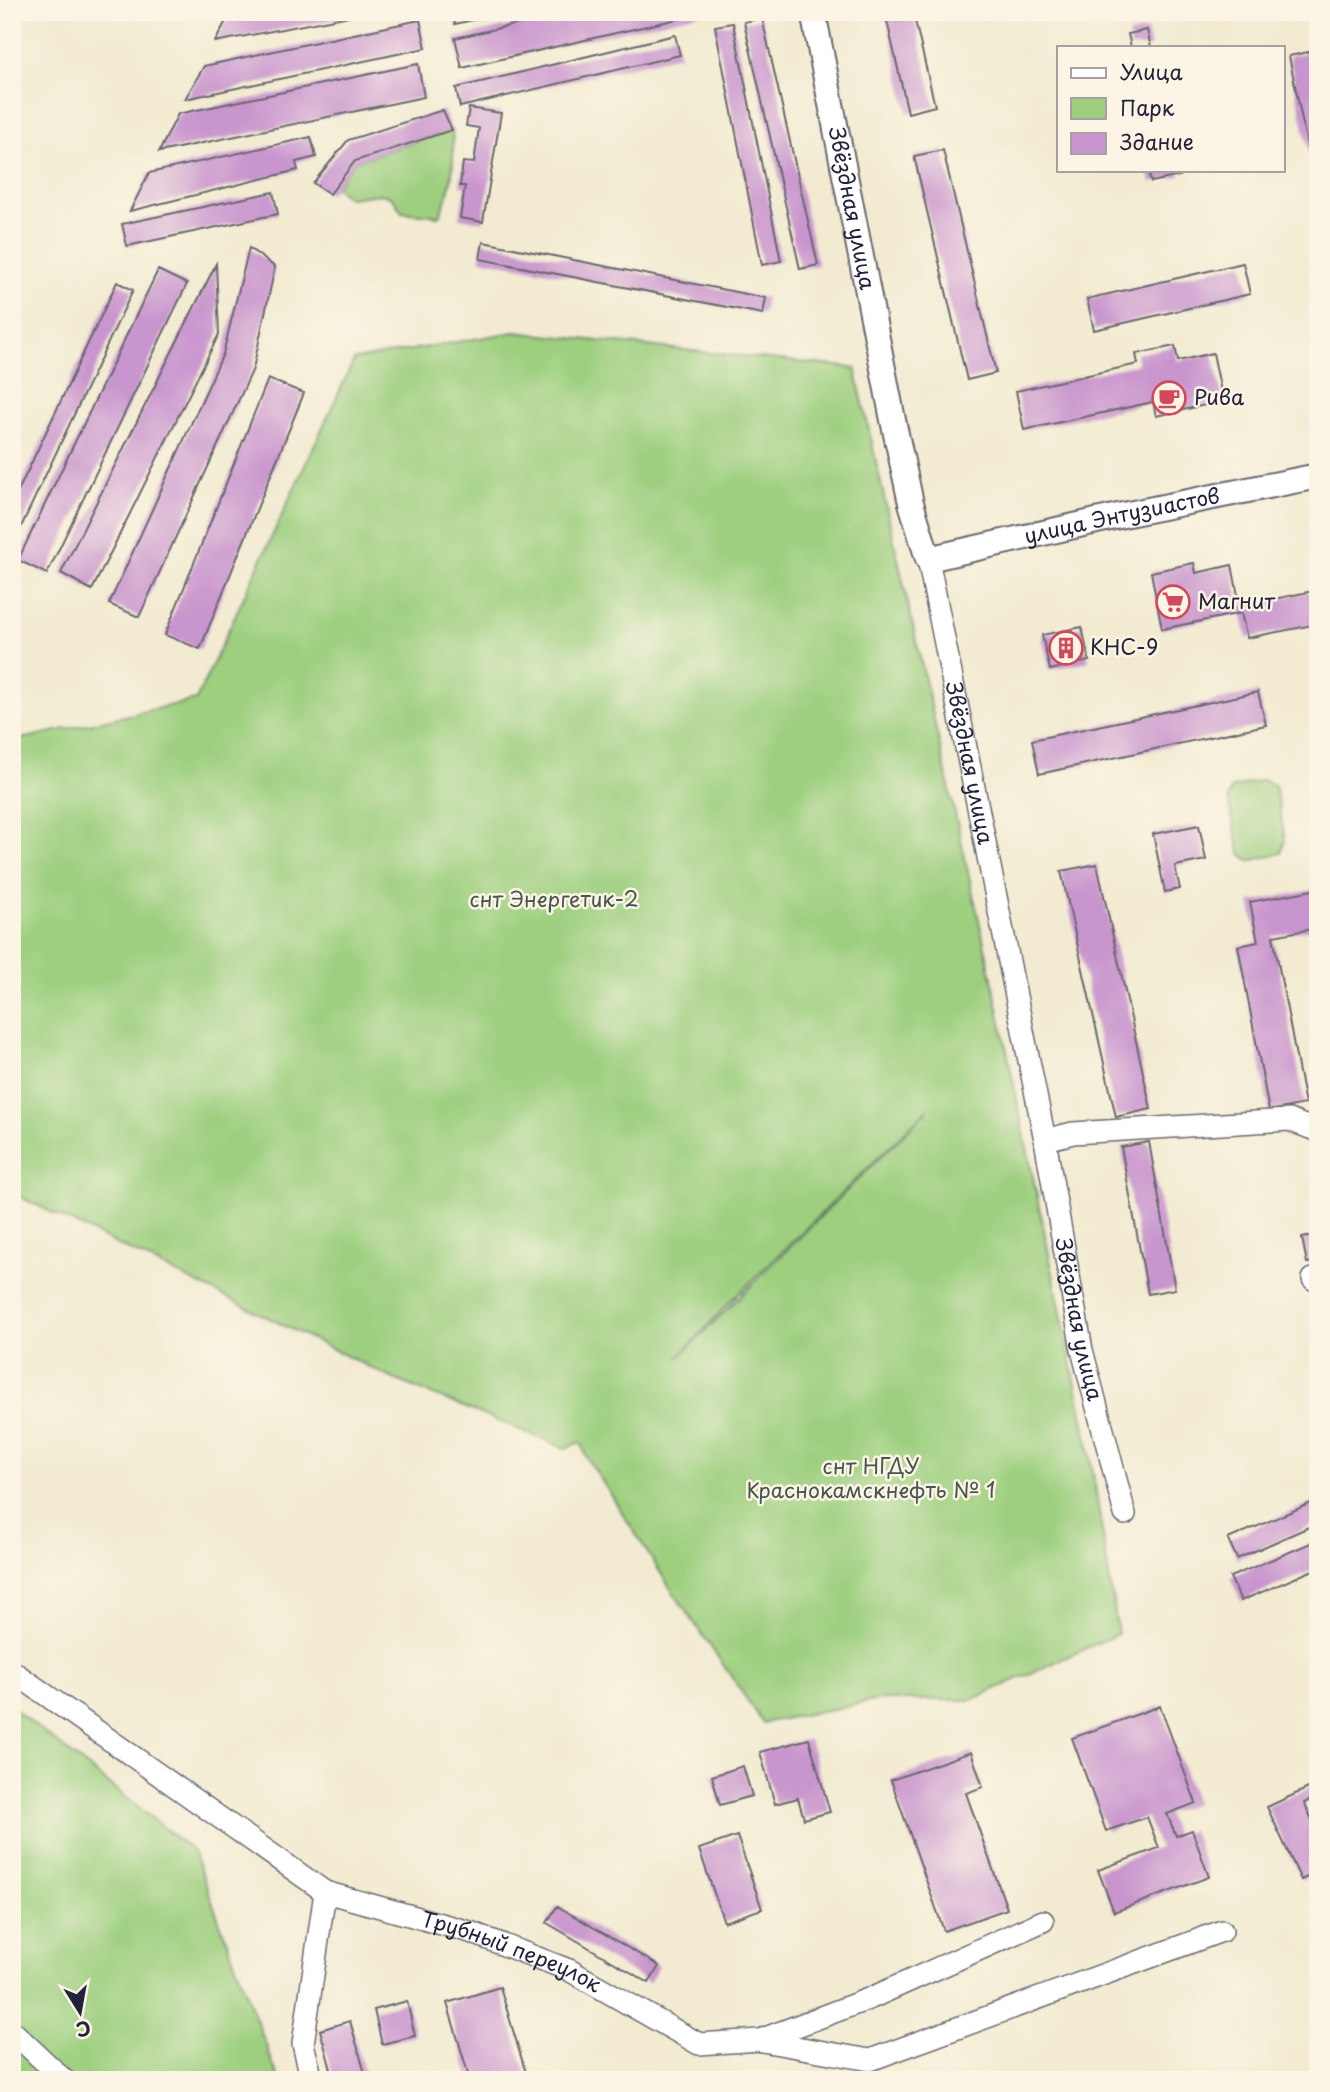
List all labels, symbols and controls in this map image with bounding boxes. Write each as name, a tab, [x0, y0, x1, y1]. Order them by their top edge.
legend	[1057, 46, 1284, 172]
text: Улица	[1120, 55, 1183, 87]
text: Парк	[1120, 91, 1175, 123]
street label: Звёздная улица	[822, 124, 885, 293]
text: Здание	[1120, 125, 1194, 157]
cafe icon: Рива	[1150, 379, 1188, 417]
place label: Рива	[1194, 380, 1245, 412]
street label: улица Энтузиастов	[1021, 478, 1222, 551]
supermarket icon: Магнит	[1154, 583, 1192, 621]
place label: Магнит	[1198, 584, 1275, 616]
building icon: КНС-9	[1047, 629, 1085, 667]
place label: КНС-9	[1090, 630, 1158, 662]
street label: Звёздная улица	[939, 678, 1003, 848]
park label: снт Энергетик-2	[469, 882, 639, 914]
street label: Звёздная улица	[1048, 1235, 1113, 1404]
park label: снт НГДУ Краснокамскнефть № 1	[747, 1449, 995, 1505]
street label: Трубный переулок	[418, 1901, 608, 2000]
north arrow	[46, 1976, 116, 2046]
text: С	[74, 2015, 93, 2045]

